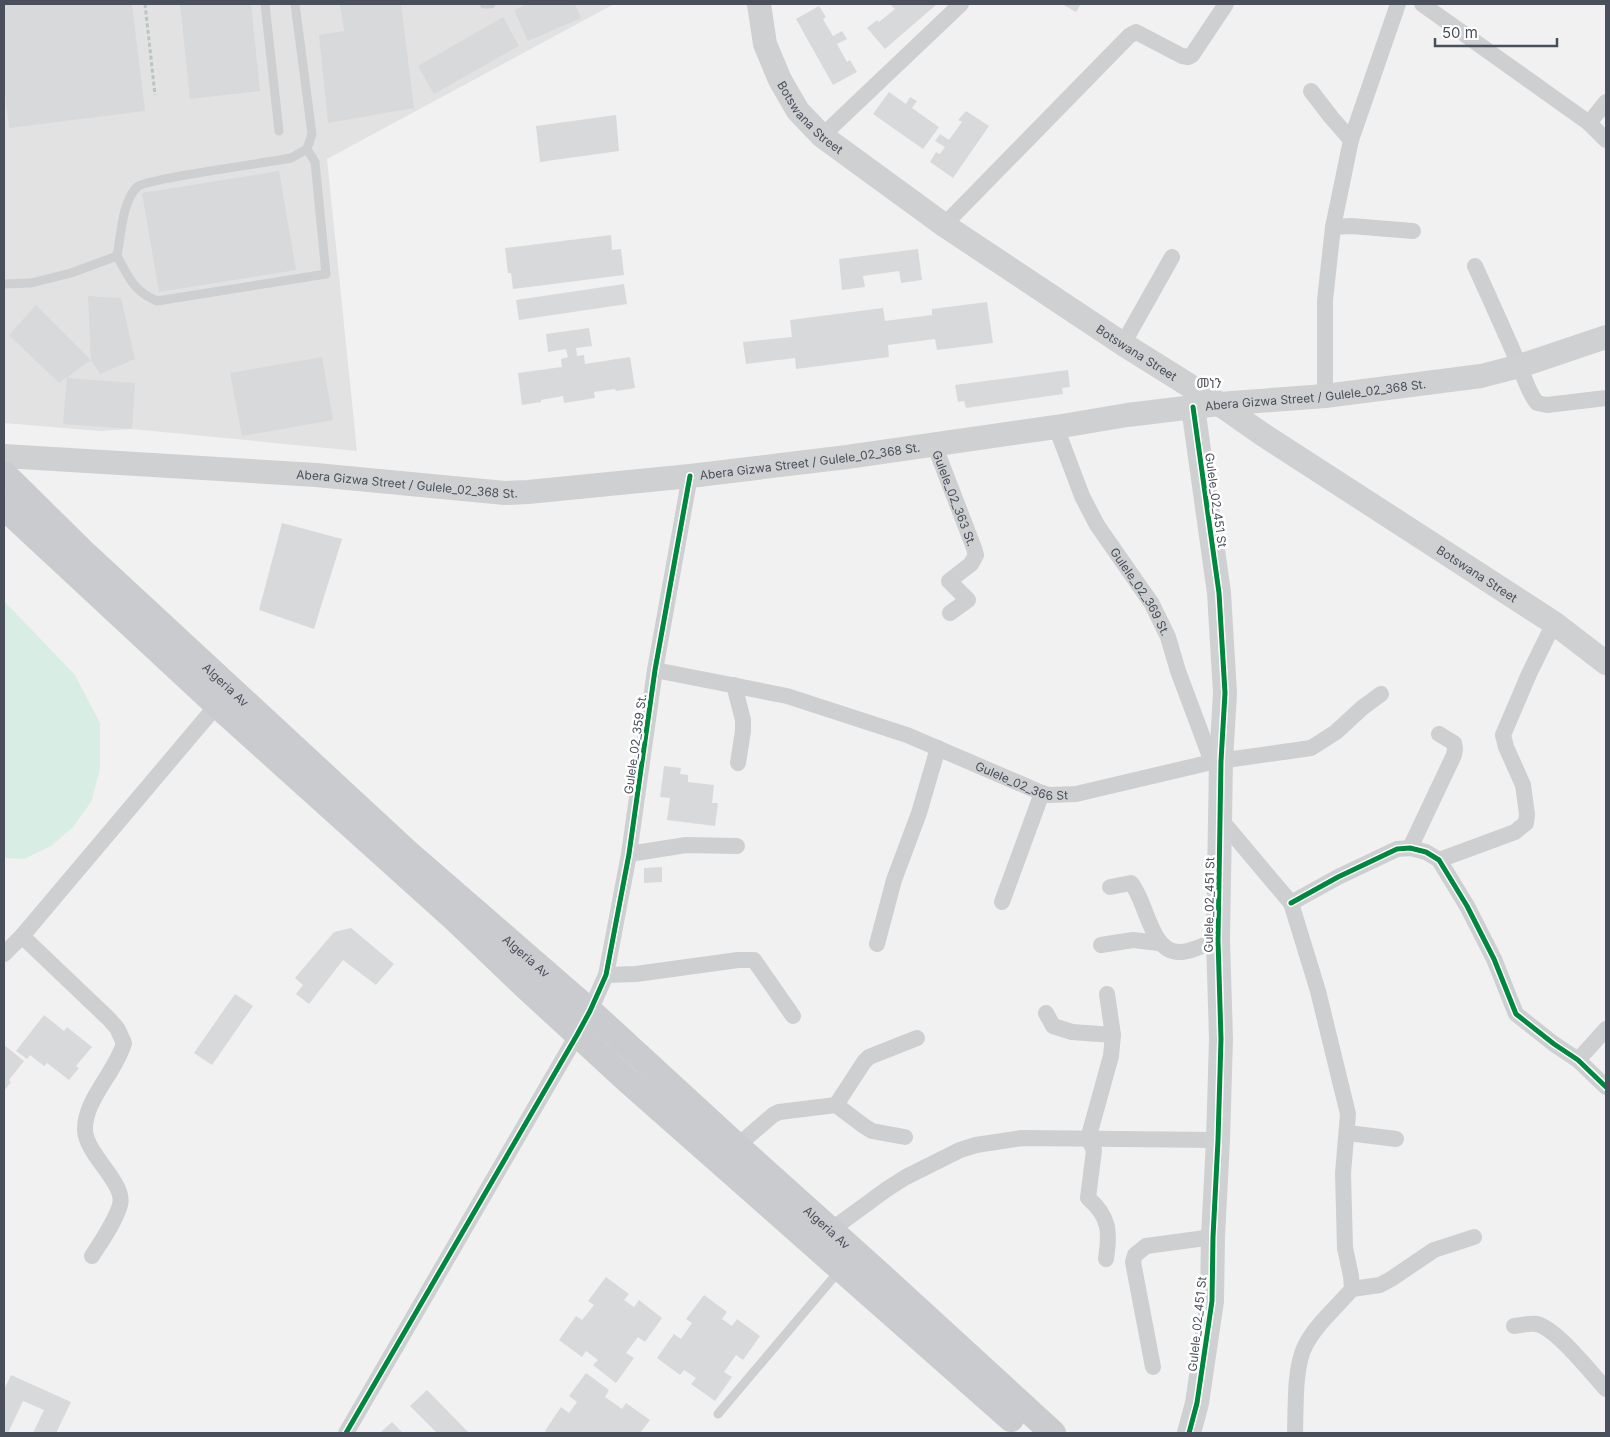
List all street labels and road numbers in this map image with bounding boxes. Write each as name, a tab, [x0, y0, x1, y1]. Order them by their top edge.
street label: Botswana Street	[775, 78, 846, 157]
street label: Botswana Street	[1094, 321, 1180, 384]
street label: Abera Gizwa Street / Gulele_02_368 St.	[1204, 376, 1427, 413]
street label: Abera Gizwa Street / Gulele_02_368 St.	[699, 439, 921, 482]
street label: Gulele_02_363 St.	[930, 448, 980, 548]
street label: Gulele_02_451 St	[1202, 452, 1230, 548]
street label: Abera Gizwa Street / Gulele_02_368 St.	[296, 466, 518, 501]
street label: Botswana Street	[1434, 542, 1520, 605]
street label: Gulele_02_369 St.	[1107, 544, 1174, 638]
street label: Algeria Av	[200, 659, 252, 710]
street label: Gulele_02_359 St.	[621, 693, 649, 795]
street label: Gulele_02_366 St	[973, 758, 1068, 803]
street label: Gulele_02_451 St	[1201, 857, 1217, 953]
street label: Algeria Av	[500, 931, 553, 981]
street label: Algeria Av	[801, 1202, 854, 1252]
street label: Gulele_02_451 St	[1185, 1276, 1209, 1372]

